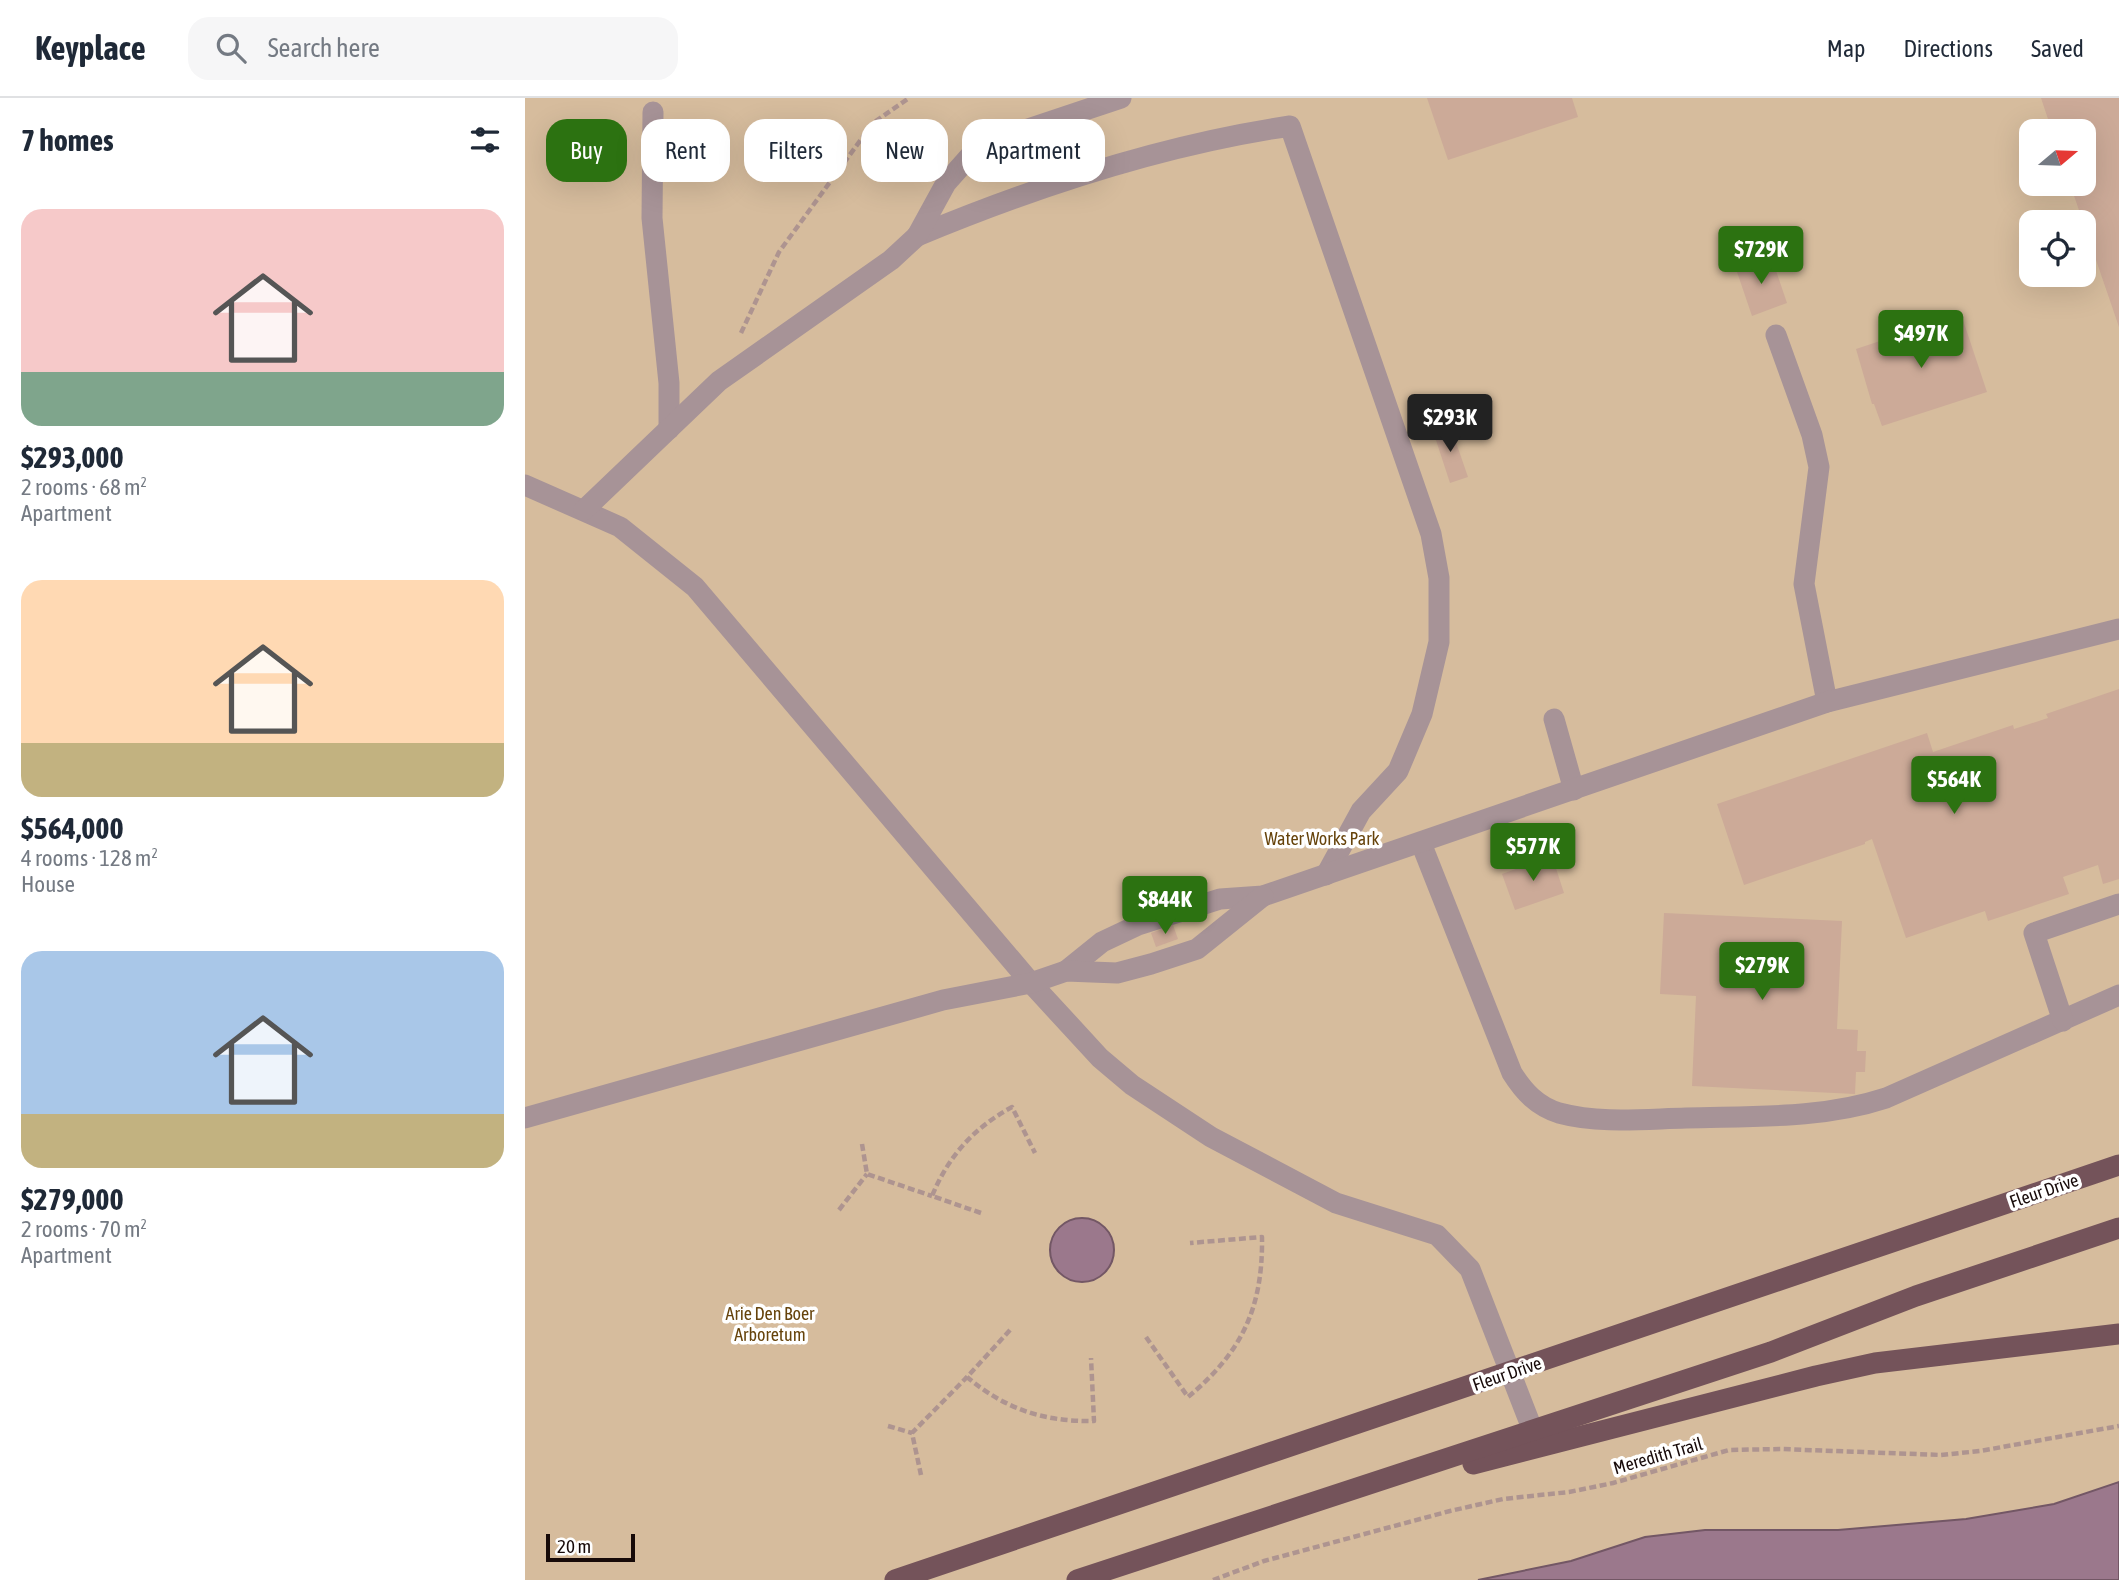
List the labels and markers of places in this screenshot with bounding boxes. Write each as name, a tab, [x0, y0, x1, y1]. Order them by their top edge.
pin: $729K	[1712, 226, 1810, 286]
pin: $497K	[1872, 310, 1970, 370]
pin: $293K	[1401, 394, 1499, 454]
pin: $564K	[1905, 756, 2003, 816]
pin: $577K	[1484, 824, 1582, 883]
pin: $844K	[1116, 876, 1214, 936]
pin: $279K	[1713, 942, 1811, 1002]

